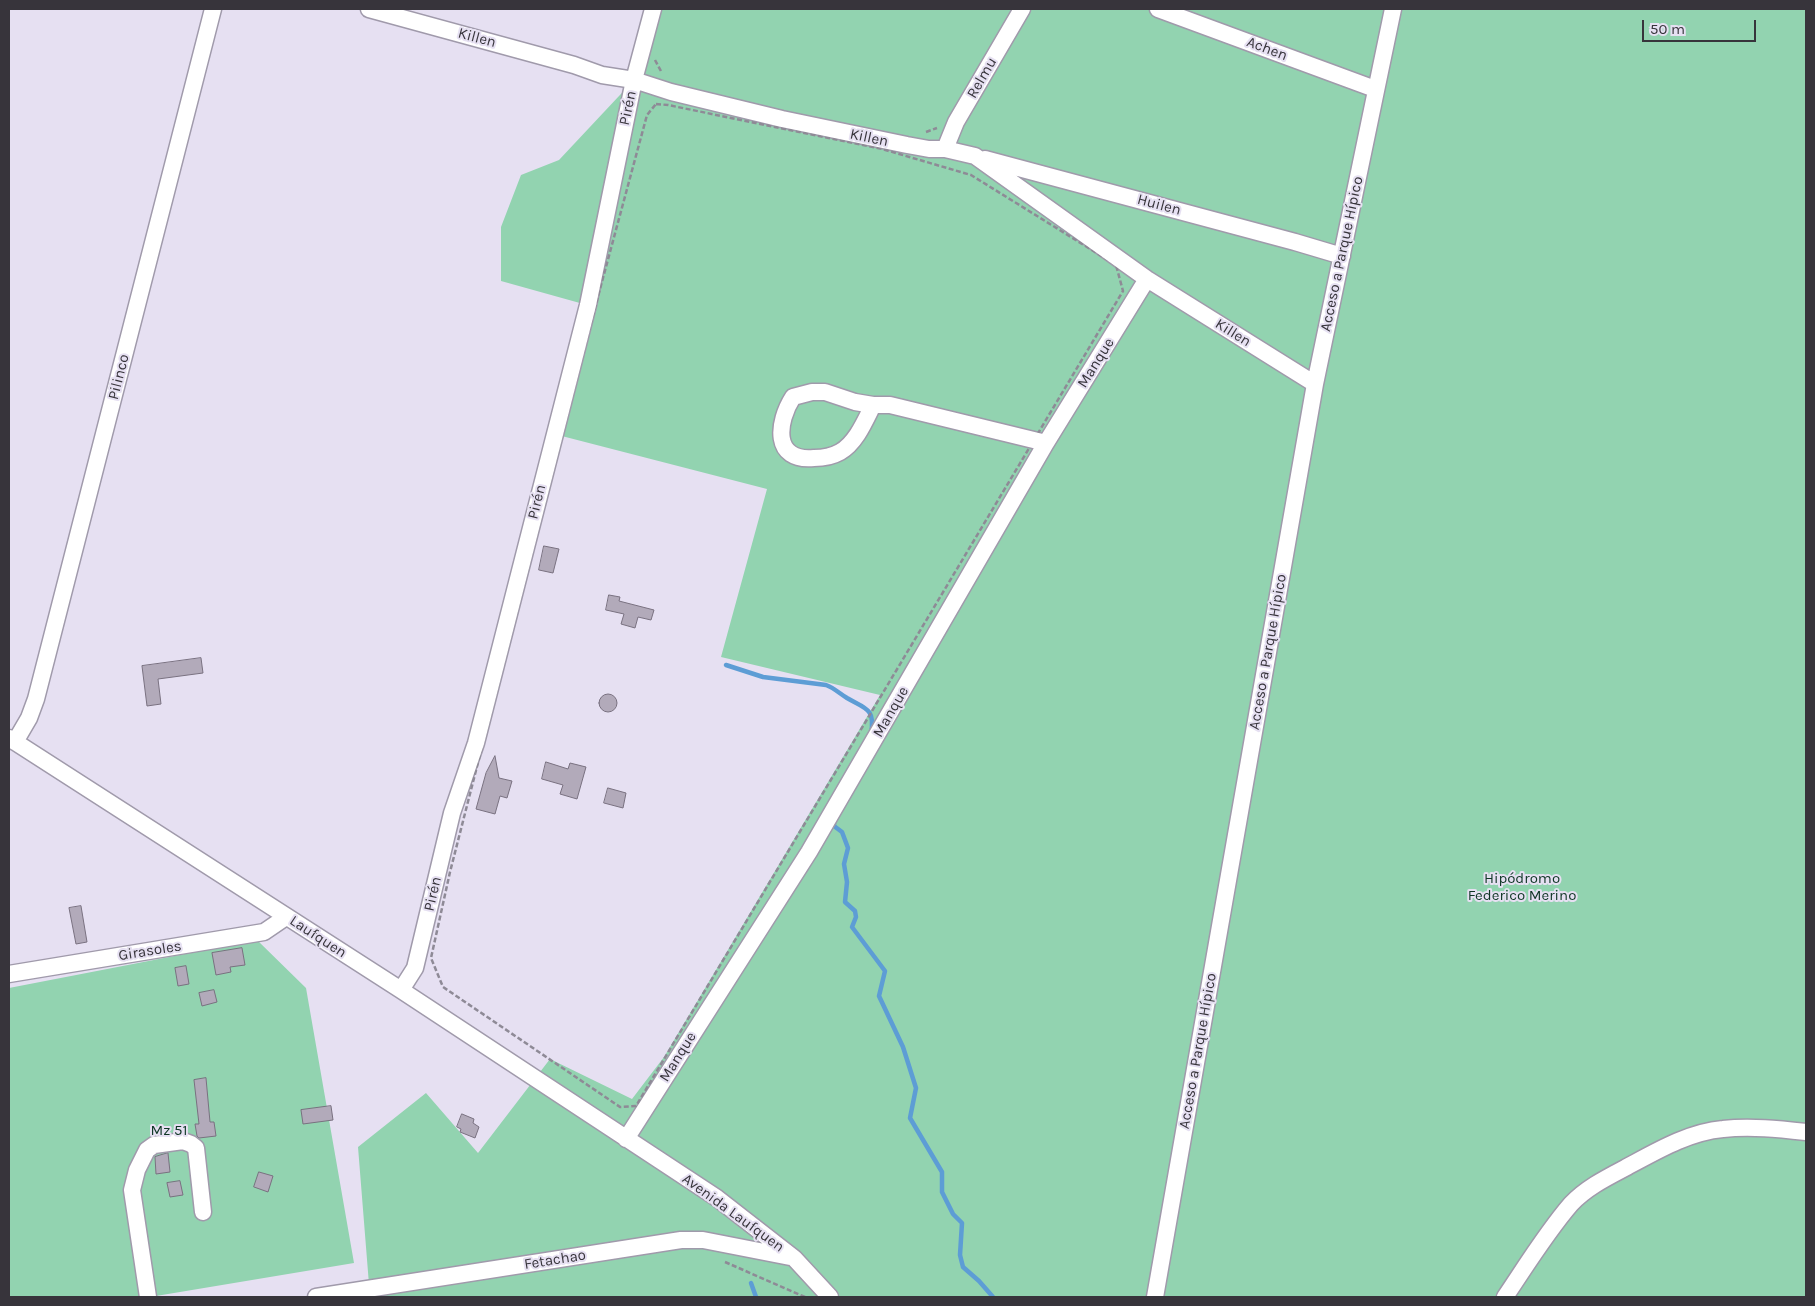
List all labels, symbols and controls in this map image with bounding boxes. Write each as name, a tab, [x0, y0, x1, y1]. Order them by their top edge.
scale bar	[1645, 10, 1759, 42]
text: 50 m	[1650, 20, 1685, 38]
street label: Killen	[456, 24, 498, 52]
street label: Achen	[1244, 33, 1290, 65]
street label: Relmu	[963, 54, 1001, 102]
street label: Pirén	[616, 89, 640, 127]
street label: Killen	[848, 125, 890, 151]
street label: Acceso a Parque Hípico	[1317, 175, 1367, 333]
street label: Huilen	[1135, 191, 1183, 219]
street label: Killen	[1212, 315, 1254, 351]
street label: Manque	[1074, 335, 1118, 391]
street label: Pilinco	[105, 352, 133, 402]
street label: Pirén	[524, 483, 550, 521]
street label: Acceso a Parque Hípico	[1245, 573, 1291, 731]
street label: Manque	[869, 683, 913, 741]
park label: Hipódromo Federico Merino	[1468, 870, 1576, 905]
street label: Pirén	[420, 875, 446, 913]
street label: Laufquen	[286, 912, 350, 962]
street label: Girasoles	[117, 937, 183, 965]
street label: Acceso a Parque Hípico	[1175, 972, 1221, 1130]
street label: Manque	[656, 1029, 700, 1085]
park label: Mz 51	[151, 1122, 187, 1140]
street label: Avenida Laufquen	[678, 1170, 788, 1256]
street label: Fetachao	[523, 1246, 587, 1274]

